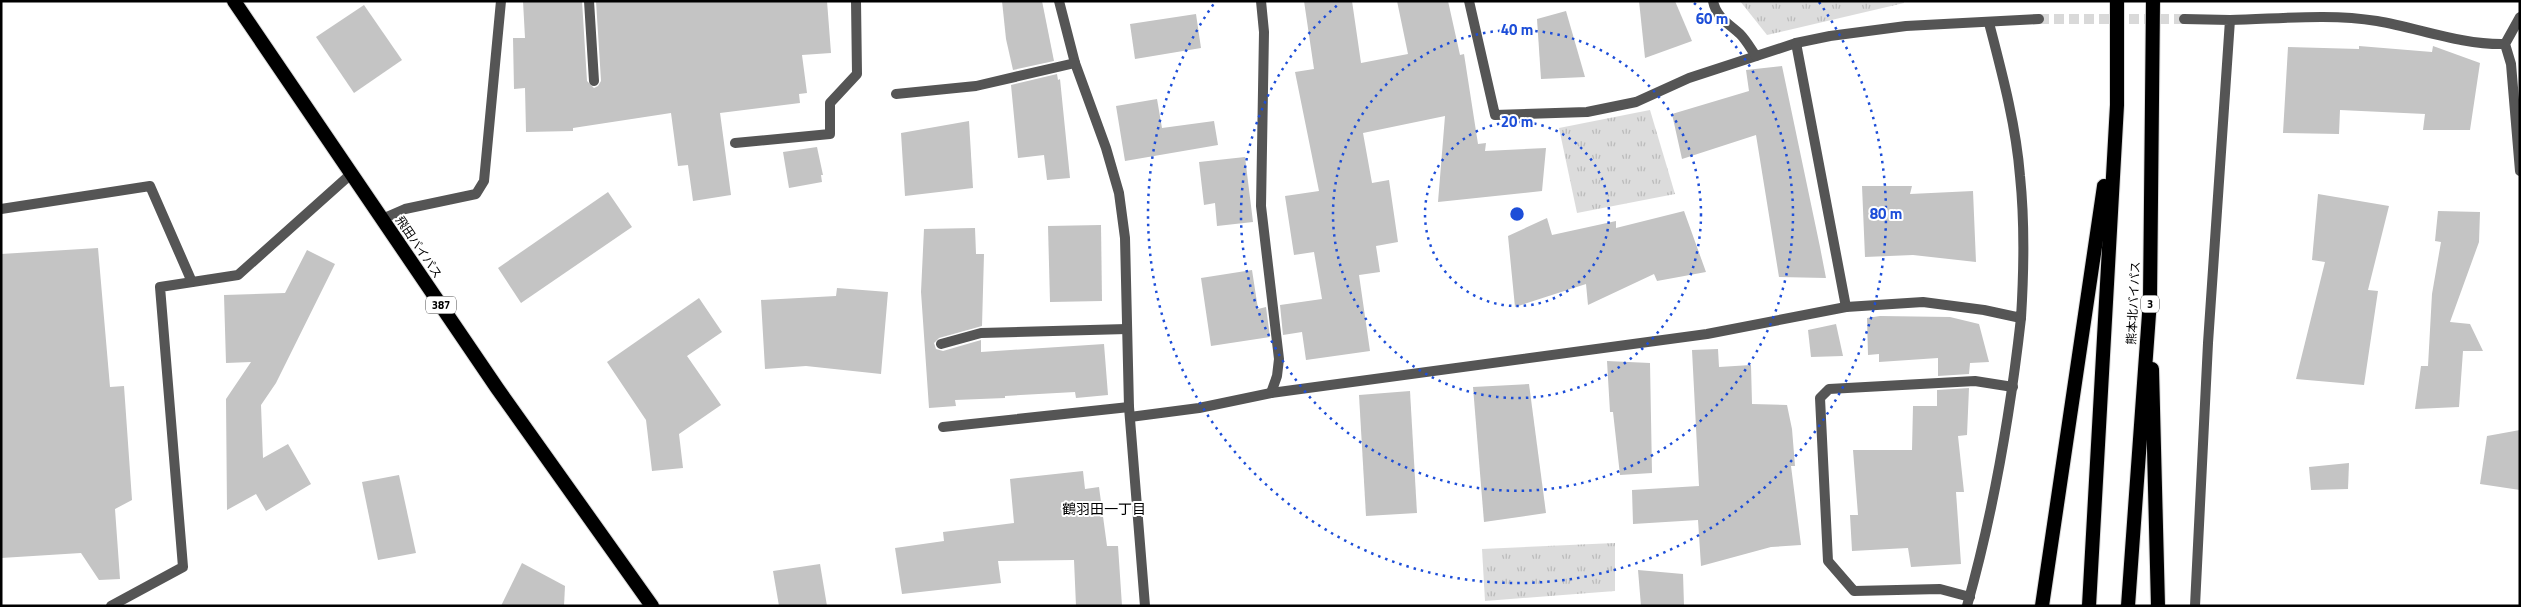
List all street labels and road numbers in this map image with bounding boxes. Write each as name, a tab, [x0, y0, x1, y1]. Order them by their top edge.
street label: 飛田バイパス	[391, 212, 447, 282]
street label: 熊本北バイパス	[2121, 261, 2145, 345]
road number: 387	[426, 296, 456, 314]
road number: 3	[2141, 296, 2159, 312]

